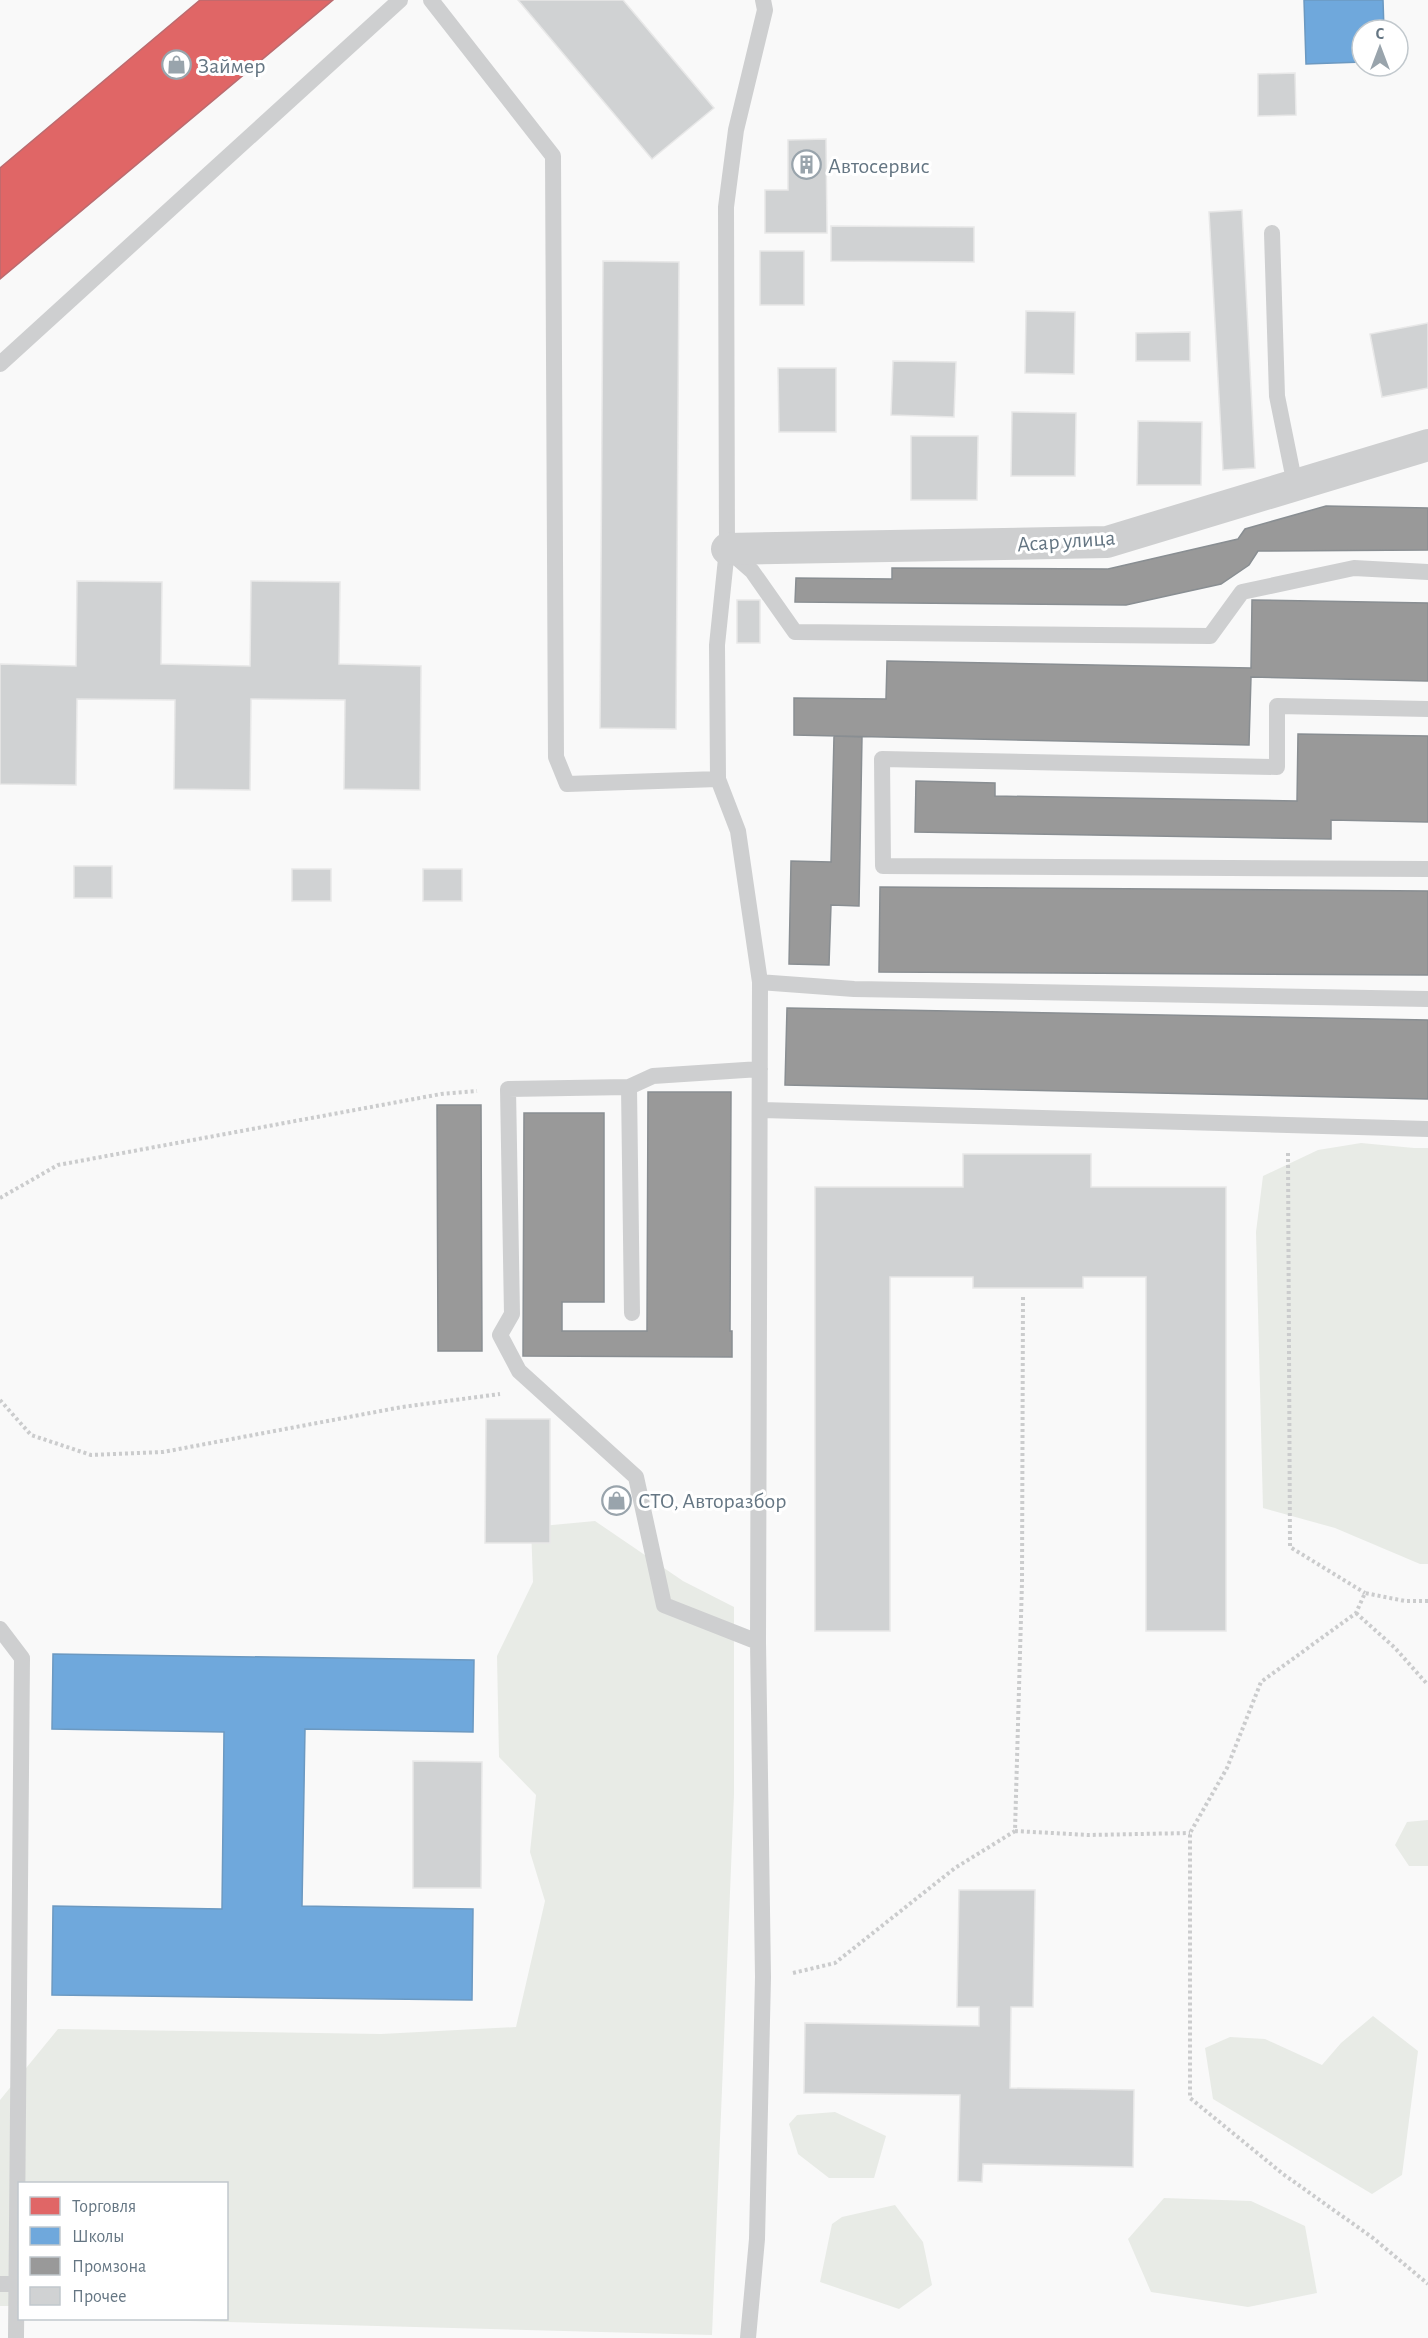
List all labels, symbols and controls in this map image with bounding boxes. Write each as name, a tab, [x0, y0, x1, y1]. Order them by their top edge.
north arrow	[1350, 18, 1410, 78]
text: С	[1376, 26, 1385, 42]
shop icon: Займер	[161, 49, 193, 81]
place label: Займер	[198, 55, 265, 77]
building icon: Автосервис	[791, 149, 823, 181]
place label: Автосервис	[828, 155, 930, 177]
street label: Асар улица	[1016, 527, 1116, 555]
shop icon: СТО, Авторазбор	[601, 1484, 633, 1516]
place label: СТО, Авторазбор	[638, 1490, 786, 1512]
legend	[18, 2182, 228, 2320]
text: Торговля	[72, 2198, 136, 2216]
text: Школы	[72, 2228, 124, 2246]
text: Промзона	[72, 2258, 146, 2276]
text: Прочее	[72, 2288, 127, 2306]

